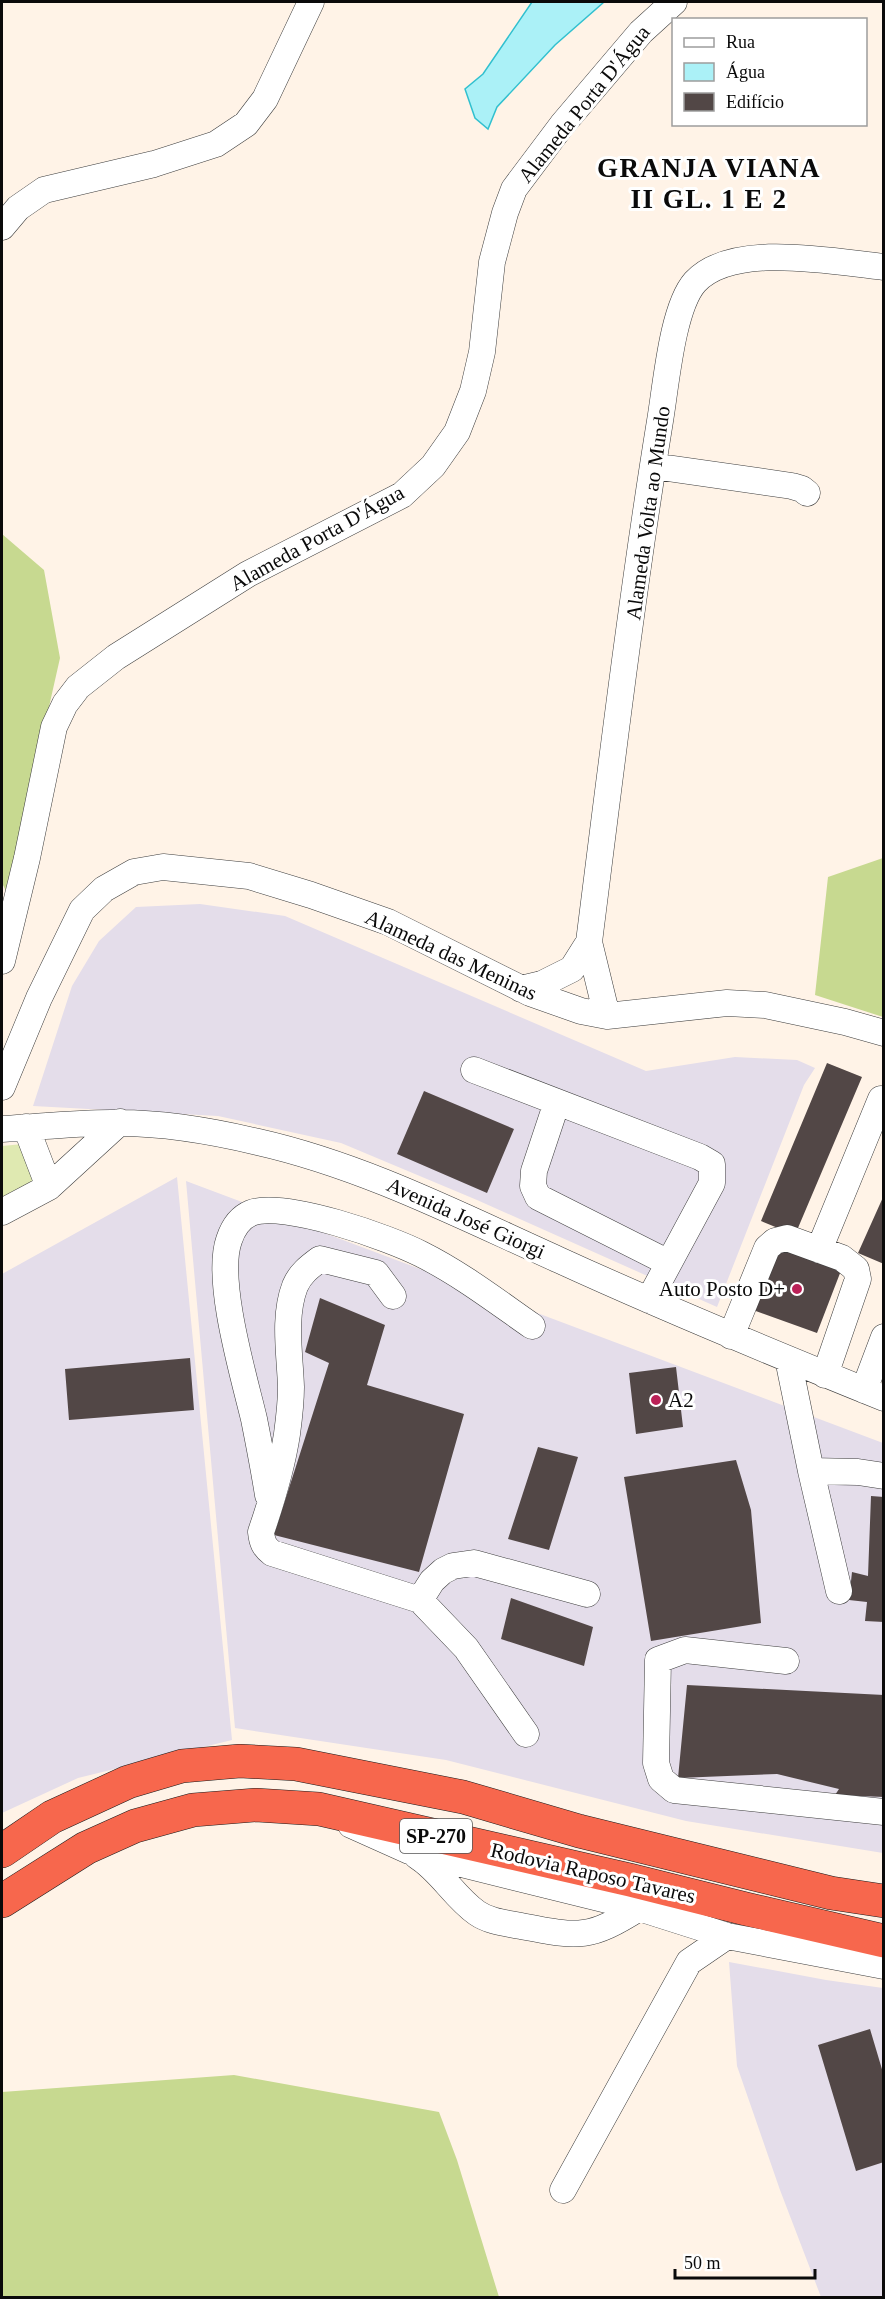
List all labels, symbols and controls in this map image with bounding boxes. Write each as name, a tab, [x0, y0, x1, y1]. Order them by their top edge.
legend	[672, 18, 867, 126]
street label: Alameda Porta D'Água	[513, 20, 655, 187]
text: Rua	[726, 32, 755, 52]
text: Água	[726, 61, 765, 82]
text: Edifício	[726, 92, 784, 112]
district label: GRANJA VIANA II GL. 1 E 2	[597, 153, 821, 214]
street label: Alameda Volta ao Mundo	[621, 405, 675, 621]
street label: Alameda Porta D'Água	[226, 480, 409, 596]
street label: Alameda das Meninas	[361, 905, 541, 1005]
street label: Avenida José Giorgi	[383, 1172, 549, 1264]
place label: Auto Posto D+	[659, 1277, 785, 1301]
marker: Auto Posto D+	[790, 1282, 804, 1296]
place label: A2	[668, 1388, 694, 1412]
marker: A2	[649, 1393, 663, 1407]
road number: SP-270	[400, 1819, 472, 1853]
street label: Rodovia Raposo Tavares	[488, 1838, 698, 1908]
scale bar	[675, 2242, 814, 2280]
text: 50 m	[684, 2253, 721, 2273]

